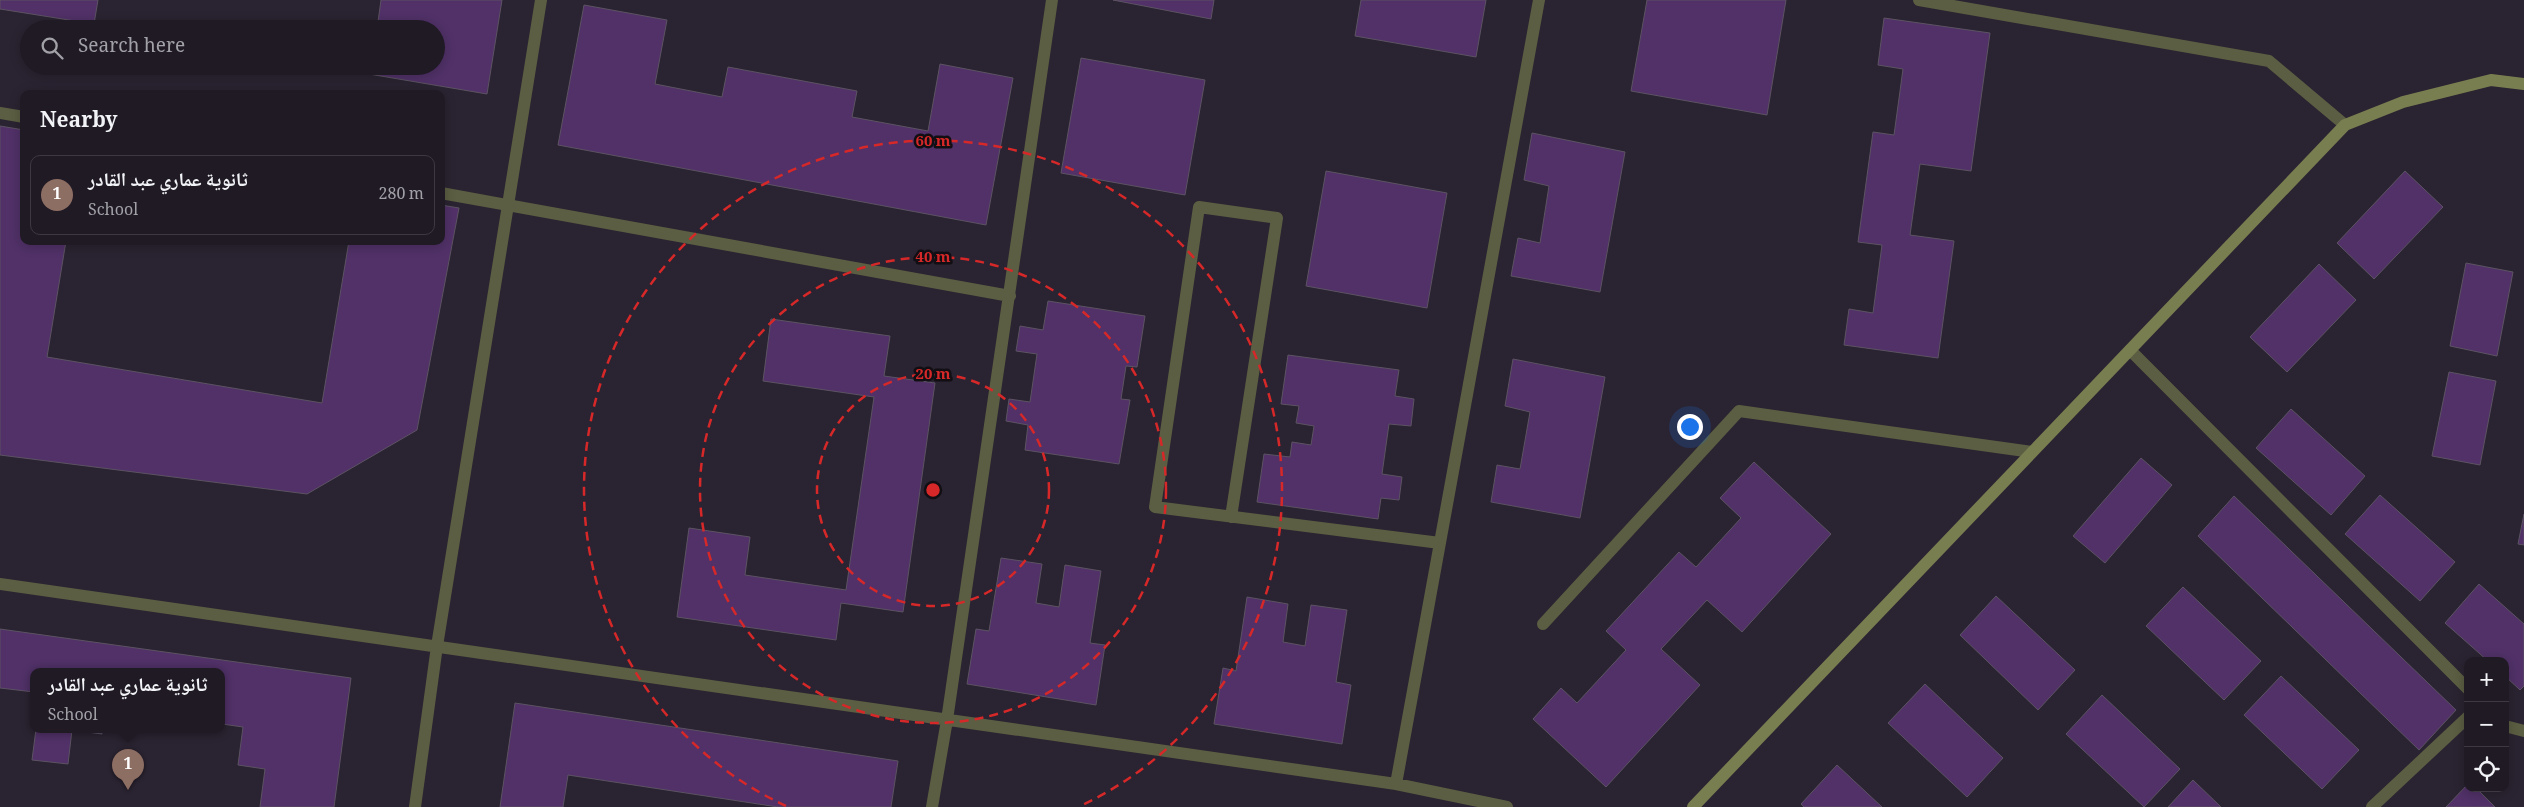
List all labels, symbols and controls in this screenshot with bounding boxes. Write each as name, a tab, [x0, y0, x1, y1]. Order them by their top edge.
search box	[20, 20, 445, 75]
text: Search here	[78, 32, 185, 64]
icon: search	[38, 34, 66, 62]
text: Nearby	[40, 105, 118, 140]
text: 60 m	[916, 130, 951, 156]
text: ثانوية عماري عبد القادر	[88, 166, 248, 198]
text: 1	[53, 182, 61, 209]
text: 280 m	[379, 182, 424, 209]
text: School	[88, 198, 138, 225]
text: 40 m	[916, 246, 951, 272]
text: 20 m	[916, 363, 951, 389]
your location	[1677, 414, 1703, 440]
centre of rings	[924, 481, 942, 499]
map controls	[2464, 657, 2509, 792]
button: +	[2464, 657, 2509, 702]
popup	[30, 668, 225, 733]
text: ثانوية عماري عبد القادر	[48, 671, 207, 703]
button: −	[2464, 702, 2509, 747]
text: School	[48, 703, 98, 730]
button: locate	[2464, 747, 2509, 792]
pin: 1	[112, 749, 144, 790]

